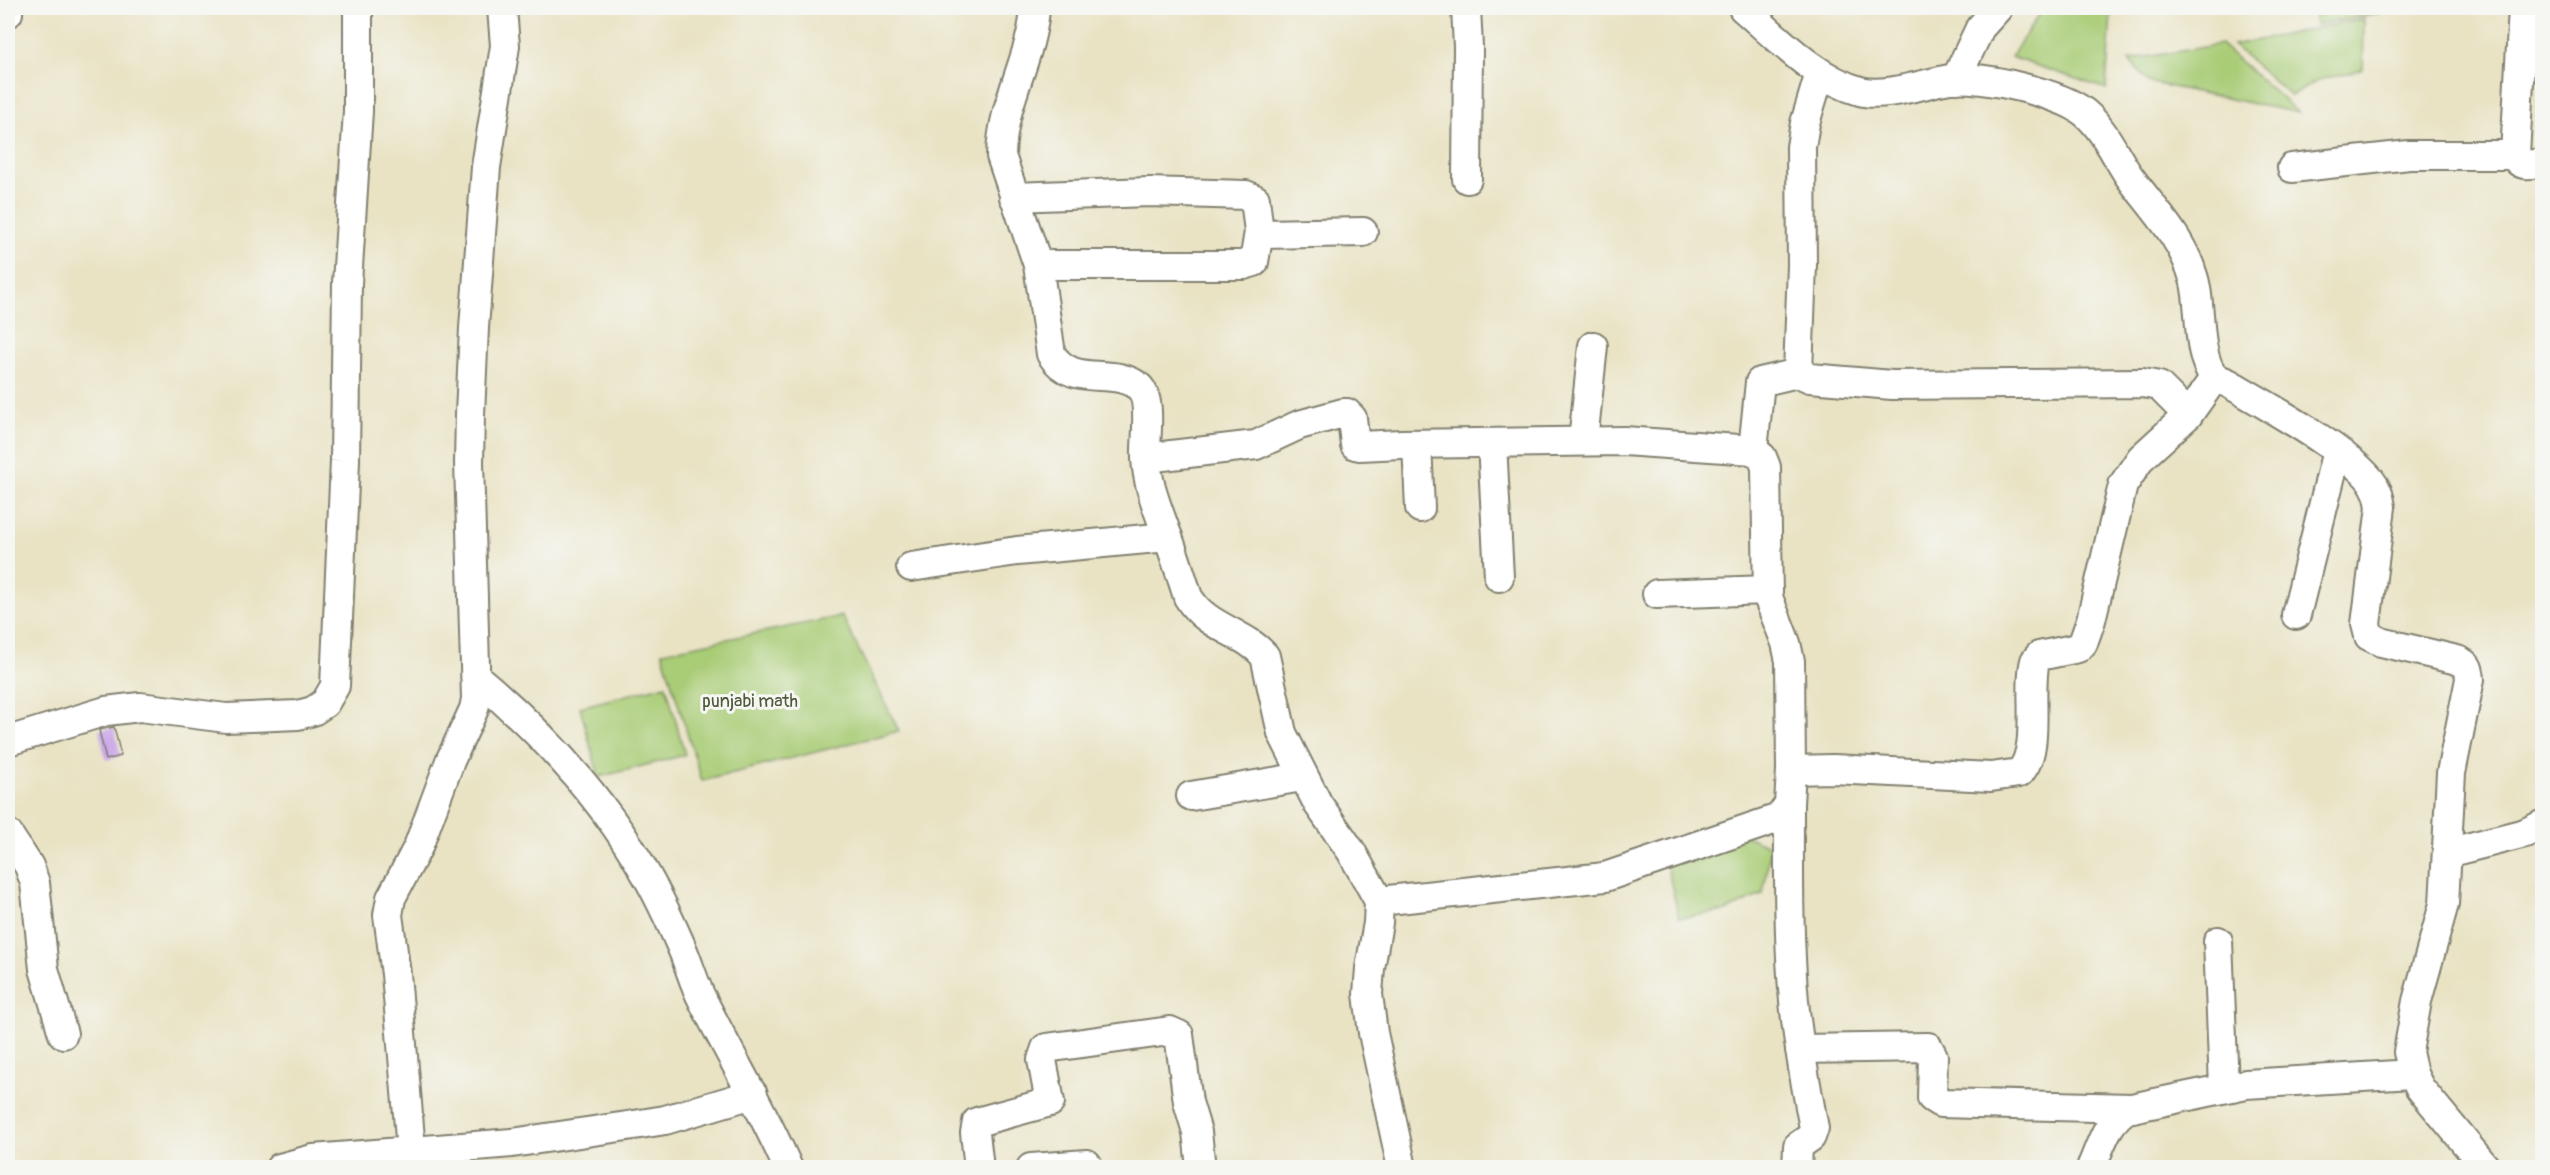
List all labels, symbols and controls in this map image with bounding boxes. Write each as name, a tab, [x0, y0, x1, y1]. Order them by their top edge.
park label: punjabi math	[702, 690, 798, 713]

